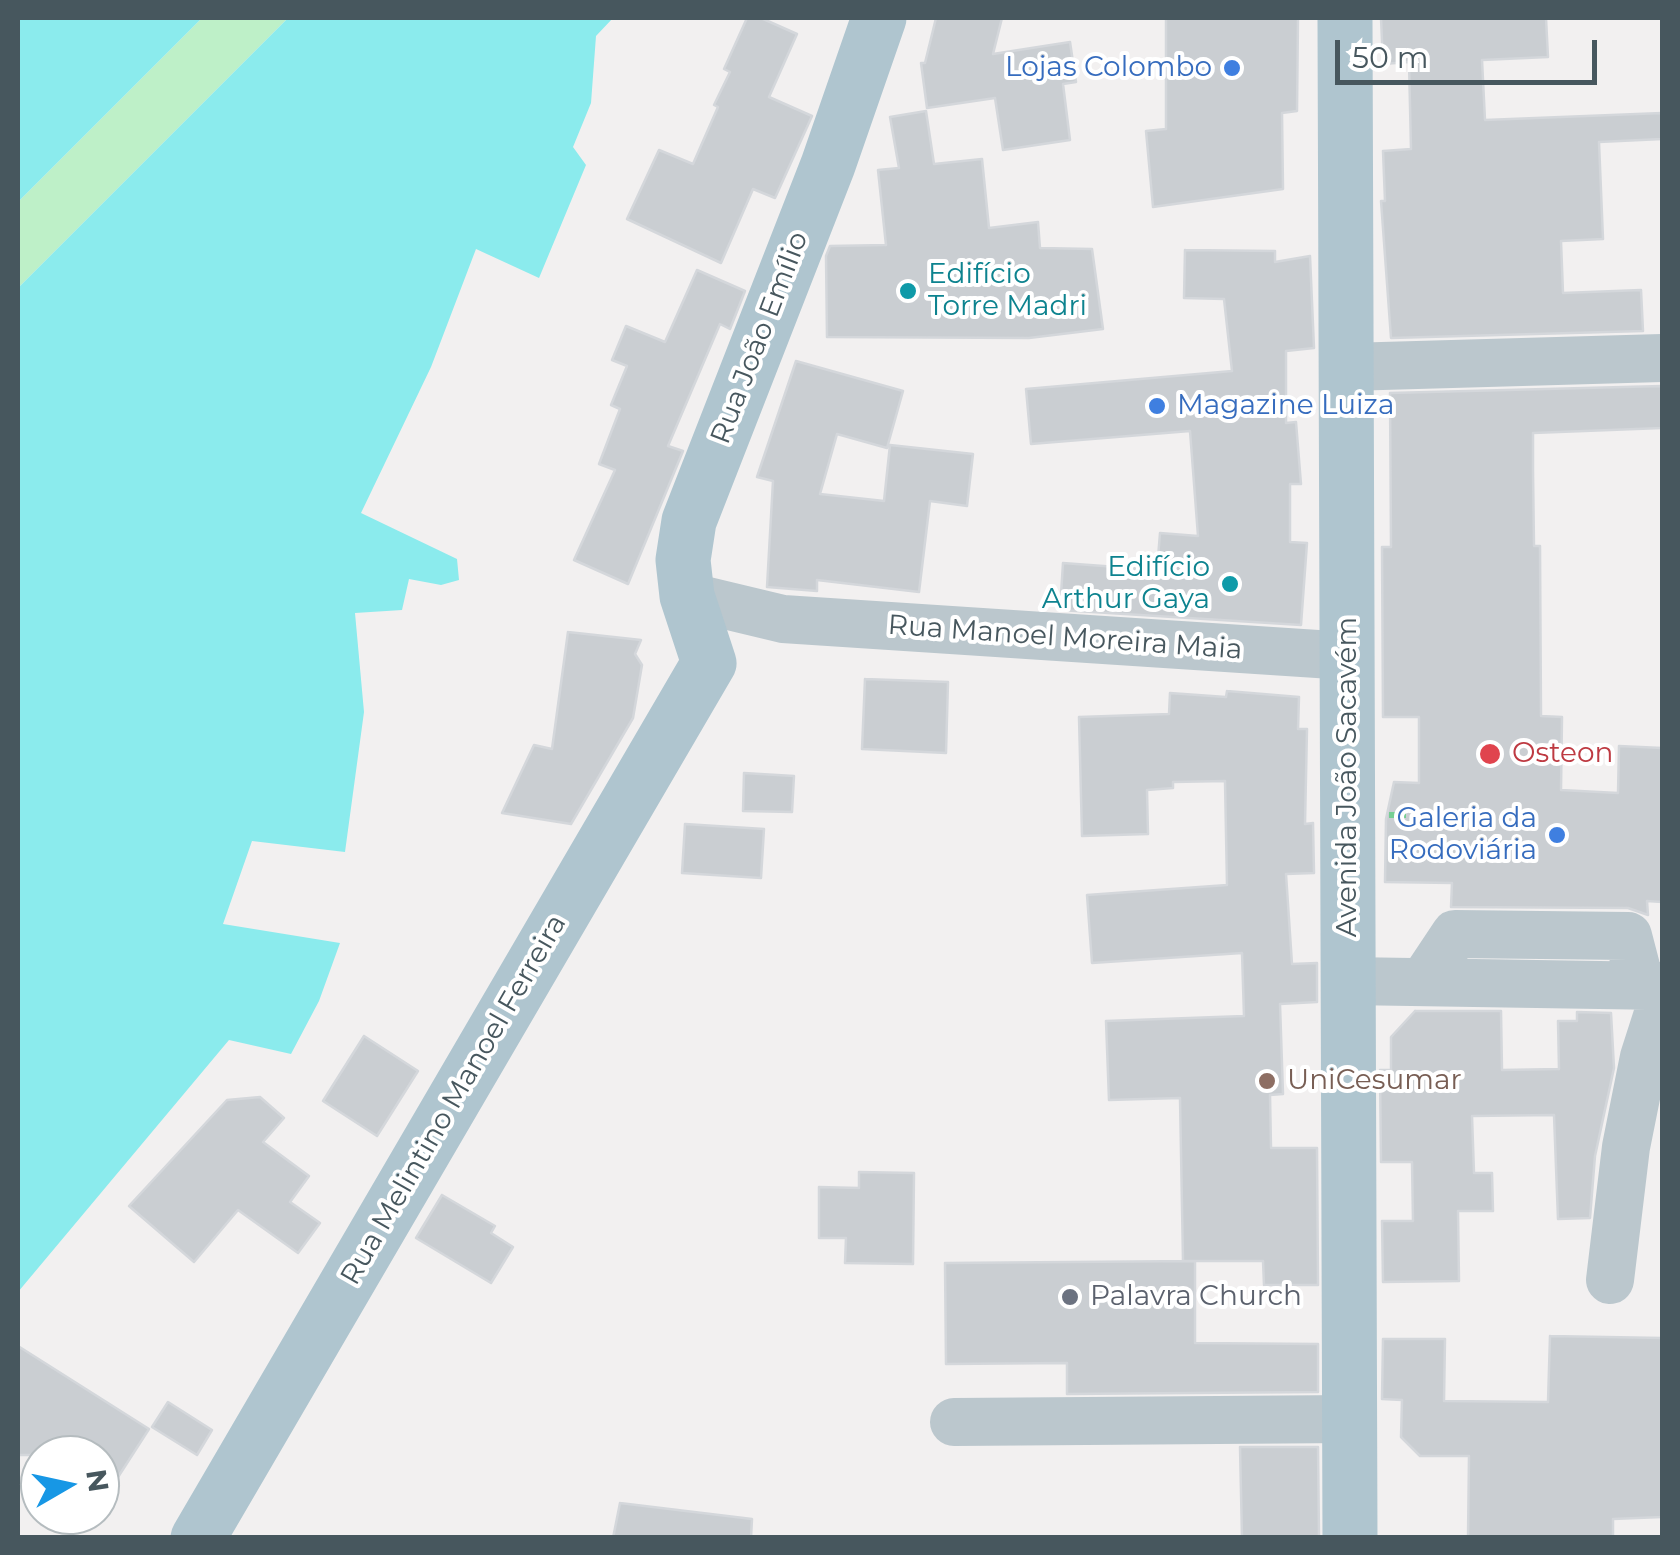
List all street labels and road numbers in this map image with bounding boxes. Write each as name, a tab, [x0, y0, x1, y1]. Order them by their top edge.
street label: Rua João Emílio	[704, 227, 816, 449]
street label: Rua Manoel Moreira Maia	[887, 609, 1243, 667]
street label: Avenida João Sacavém	[1331, 617, 1365, 937]
street label: Rua Melintino Manoel Ferreira	[334, 909, 574, 1291]

